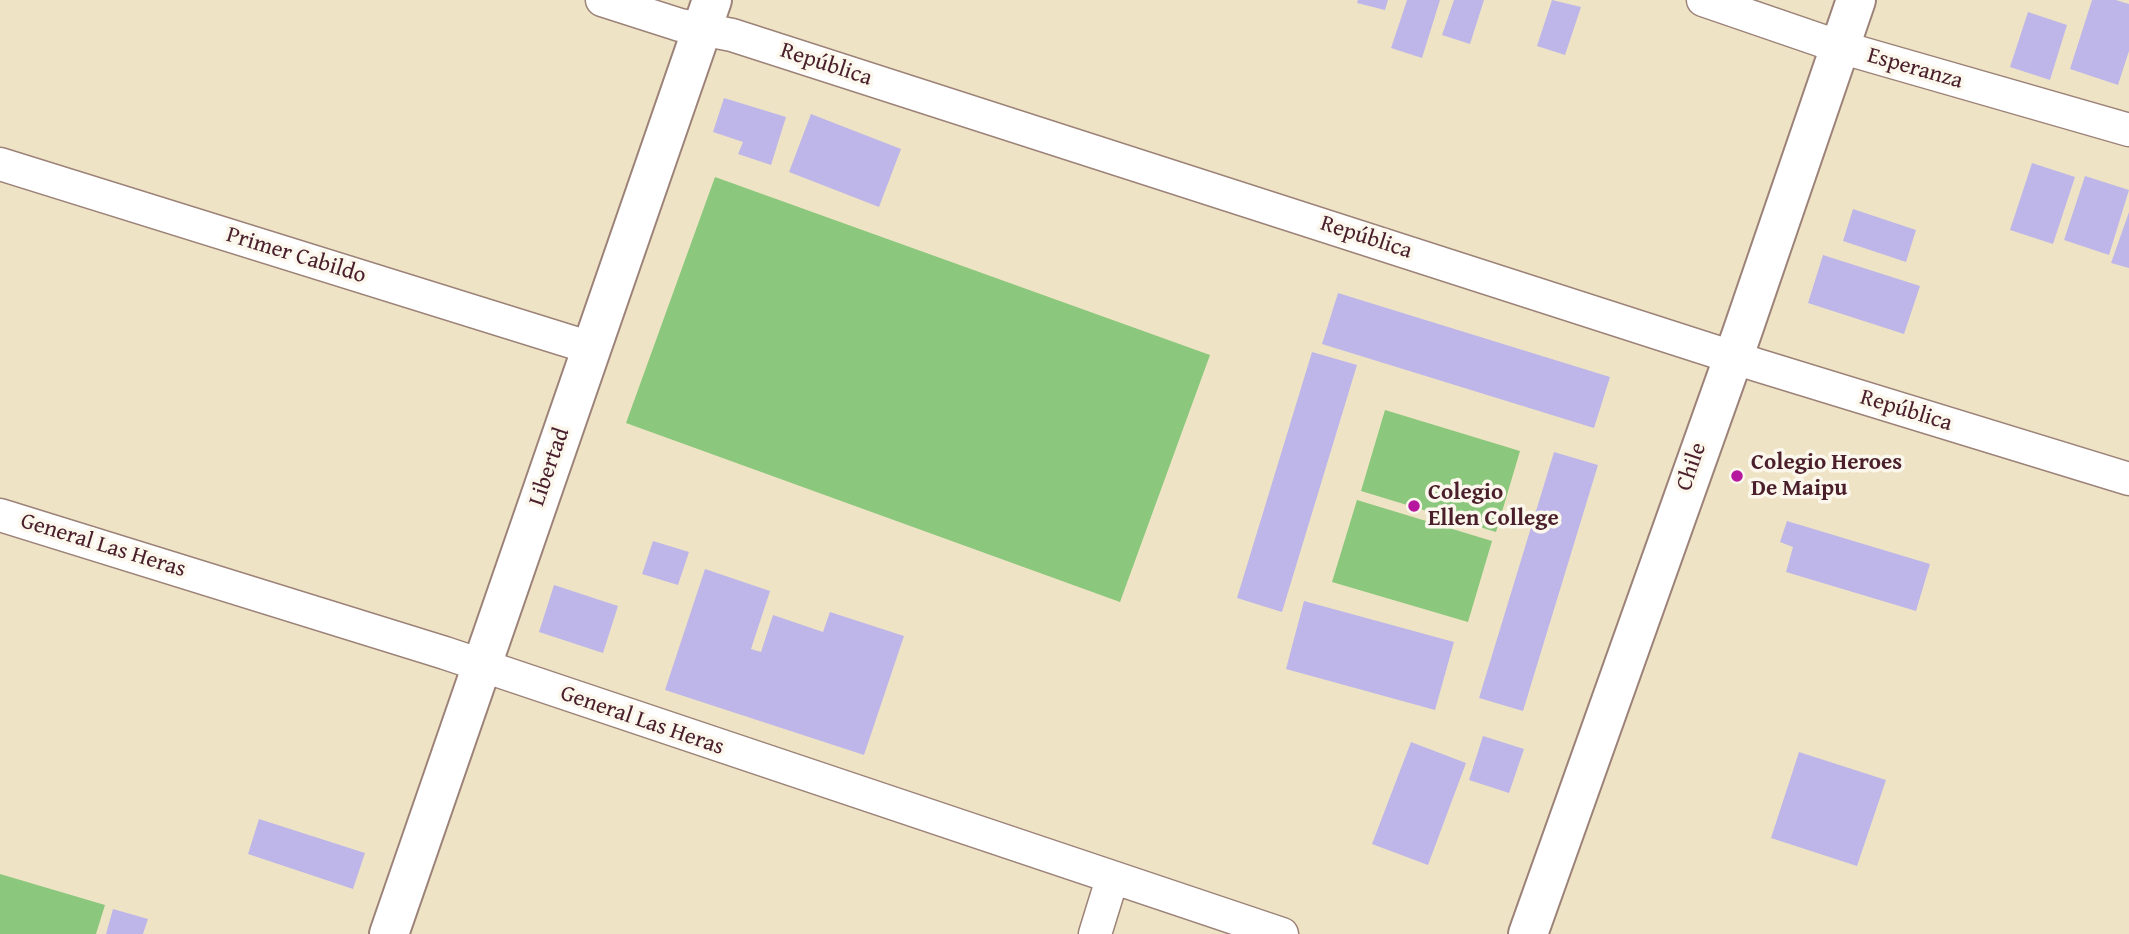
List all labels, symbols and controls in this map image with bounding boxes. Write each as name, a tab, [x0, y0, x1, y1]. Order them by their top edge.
street label: República	[777, 37, 875, 93]
street label: Esperanza	[1864, 42, 1966, 96]
street label: República	[1317, 210, 1415, 266]
street label: Primer Cabildo	[223, 222, 369, 290]
street label: República	[1857, 384, 1955, 438]
street label: Libertad	[524, 424, 576, 510]
street label: Chile	[1671, 439, 1713, 495]
place label: Colegio Heroes De Maipu	[1751, 449, 1902, 503]
marker: Colegio Heroes De Maipu	[1729, 468, 1745, 484]
place label: Colegio Ellen College	[1428, 479, 1559, 533]
marker: Colegio Ellen College	[1406, 498, 1422, 514]
street label: General Las Heras	[17, 508, 189, 584]
street label: General Las Heras	[557, 680, 727, 762]

